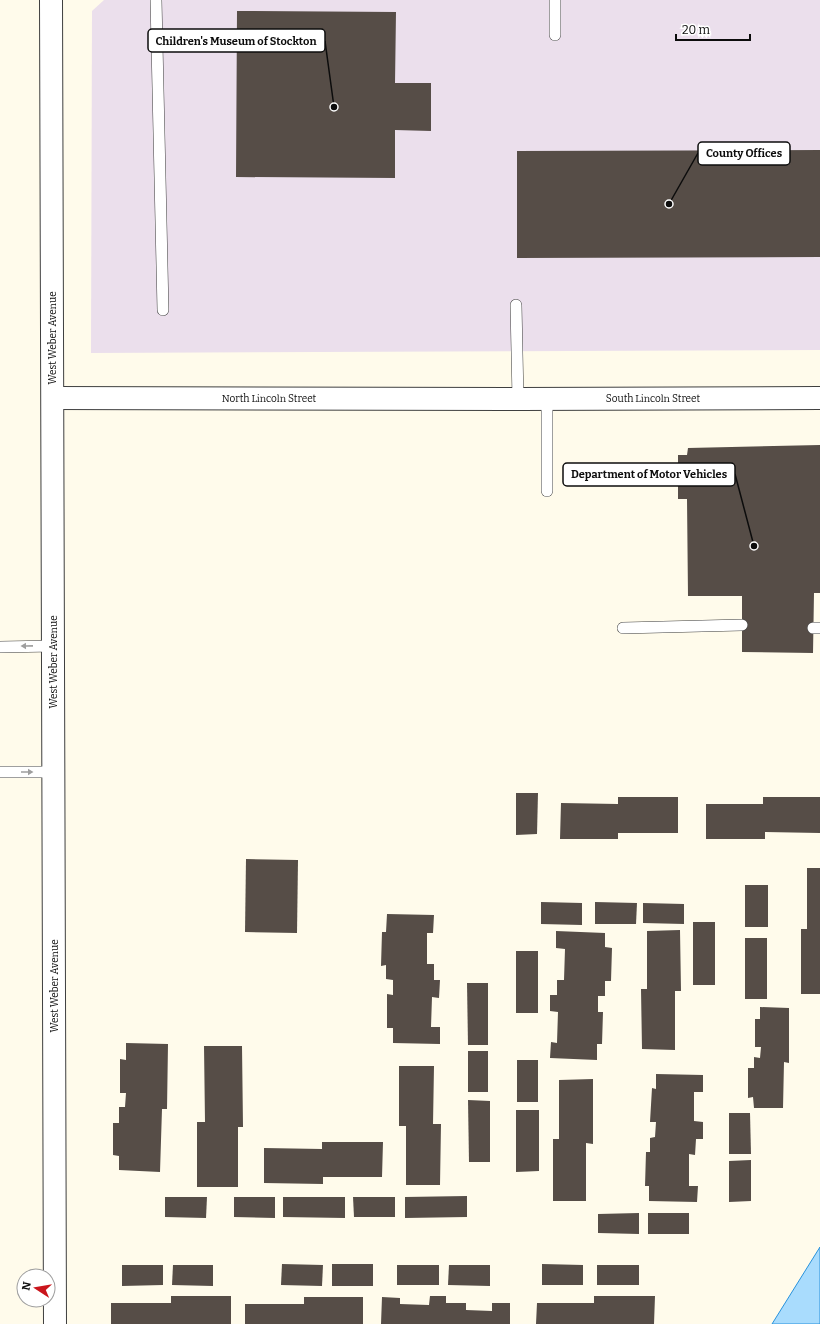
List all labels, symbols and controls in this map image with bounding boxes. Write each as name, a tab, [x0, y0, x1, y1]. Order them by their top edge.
scale bar	[676, 16, 750, 42]
text: 20 m	[682, 23, 711, 37]
callout: Children's Museum of Stockton	[148, 29, 325, 52]
text: Children's Museum of Stockton	[156, 35, 316, 48]
callout: County Offices	[698, 142, 790, 165]
text: County Offices	[706, 147, 783, 160]
street label: West Weber Avenue	[47, 291, 59, 385]
street label: North Lincoln Street	[222, 393, 317, 405]
street label: South Lincoln Street	[606, 393, 701, 405]
callout: Department of Motor Vehicles	[563, 463, 735, 486]
text: Department of Motor Vehicles	[571, 468, 728, 481]
street label: West Weber Avenue	[48, 615, 60, 709]
one-way arrow	[21, 643, 33, 650]
one-way arrow	[21, 769, 34, 775]
street label: West Weber Avenue	[49, 939, 61, 1033]
north arrow	[16, 1268, 56, 1308]
text: N	[19, 1280, 34, 1292]

